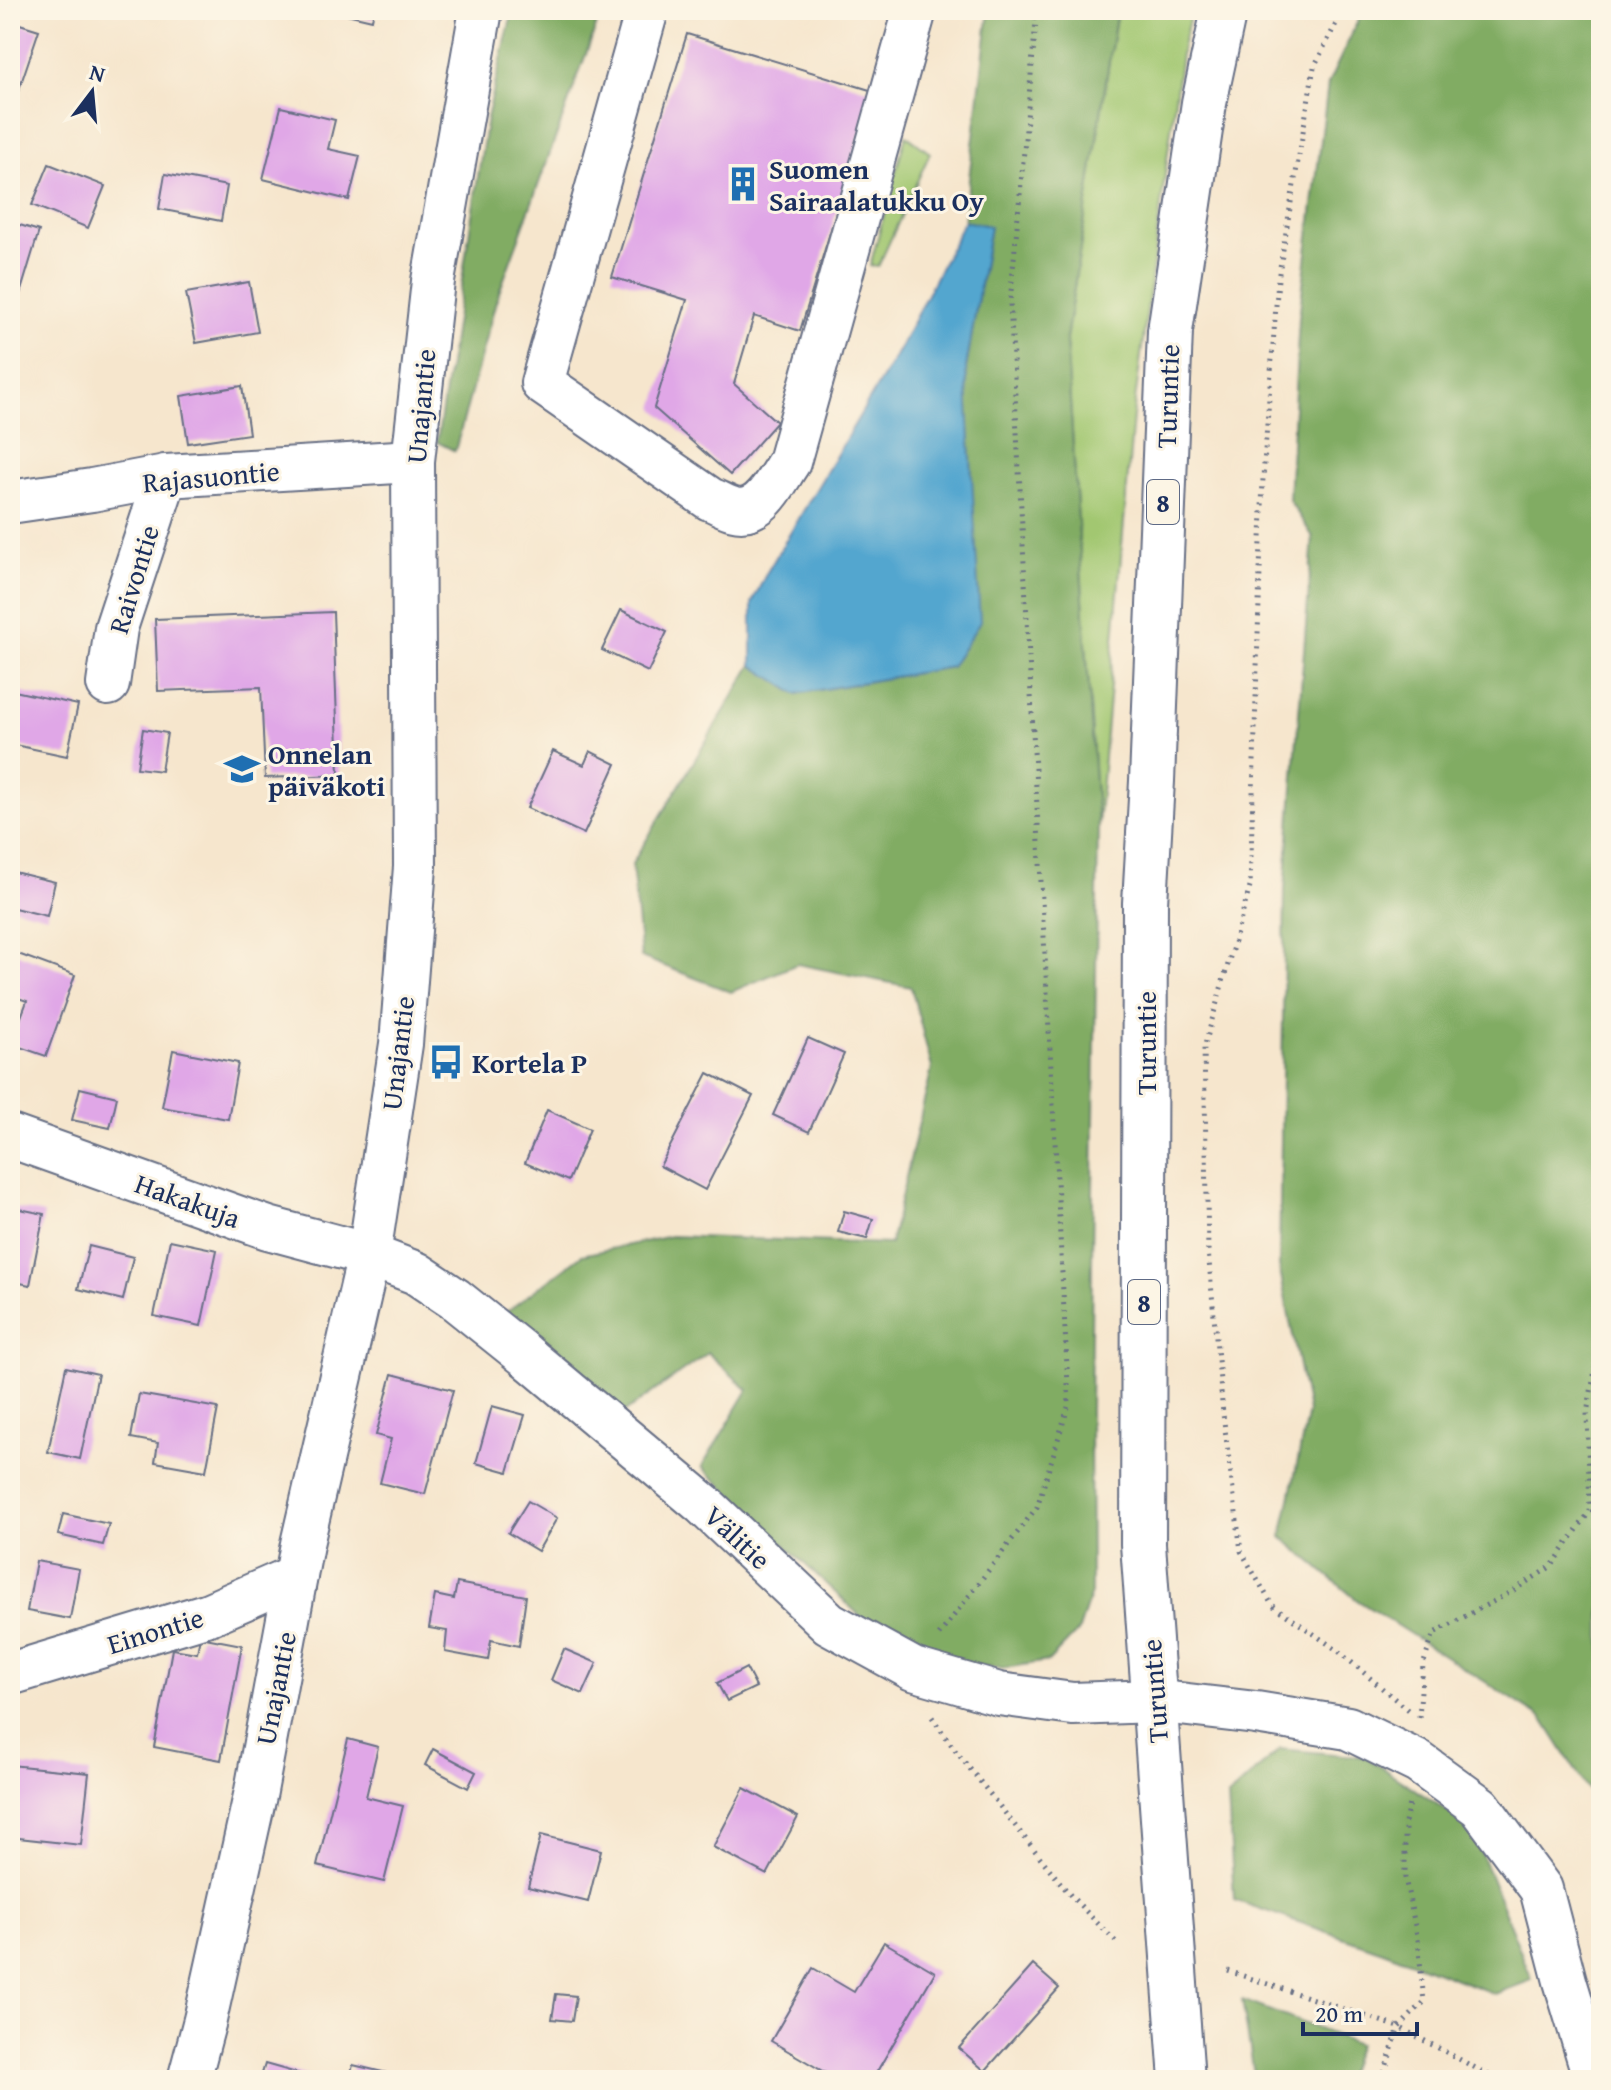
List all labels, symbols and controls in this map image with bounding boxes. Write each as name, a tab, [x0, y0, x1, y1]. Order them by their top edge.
north arrow	[52, 52, 132, 132]
text: N	[86, 55, 109, 90]
place label: Suomen Sairaalatukku Oy	[769, 148, 984, 221]
building icon: Suomen Sairaalatukku Oy	[724, 165, 762, 203]
street label: Turuntie	[1145, 343, 1189, 449]
street label: Unajantie	[395, 347, 445, 465]
street label: Rajasuontie	[141, 450, 281, 502]
road number: 8	[1147, 480, 1179, 524]
street label: Raivontie	[97, 520, 169, 638]
place label: Onnelan päiväkoti	[268, 733, 386, 806]
school or university icon: Onnelan päiväkoti	[223, 750, 261, 788]
street label: Turuntie	[1125, 991, 1166, 1095]
street label: Unajantie	[370, 994, 424, 1112]
place label: Kortela P	[472, 1042, 587, 1083]
bus stop icon: Kortela P	[427, 1043, 465, 1081]
street label: Hakakuja	[130, 1162, 247, 1238]
road number: 8	[1128, 1280, 1160, 1324]
street label: Välitie	[695, 1495, 781, 1579]
street label: Einontie	[102, 1596, 208, 1664]
street label: Unajantie	[244, 1628, 306, 1748]
street label: Turuntie	[1130, 1638, 1178, 1744]
scale bar	[1303, 1986, 1417, 2036]
text: 20 m	[1315, 1996, 1363, 2031]

